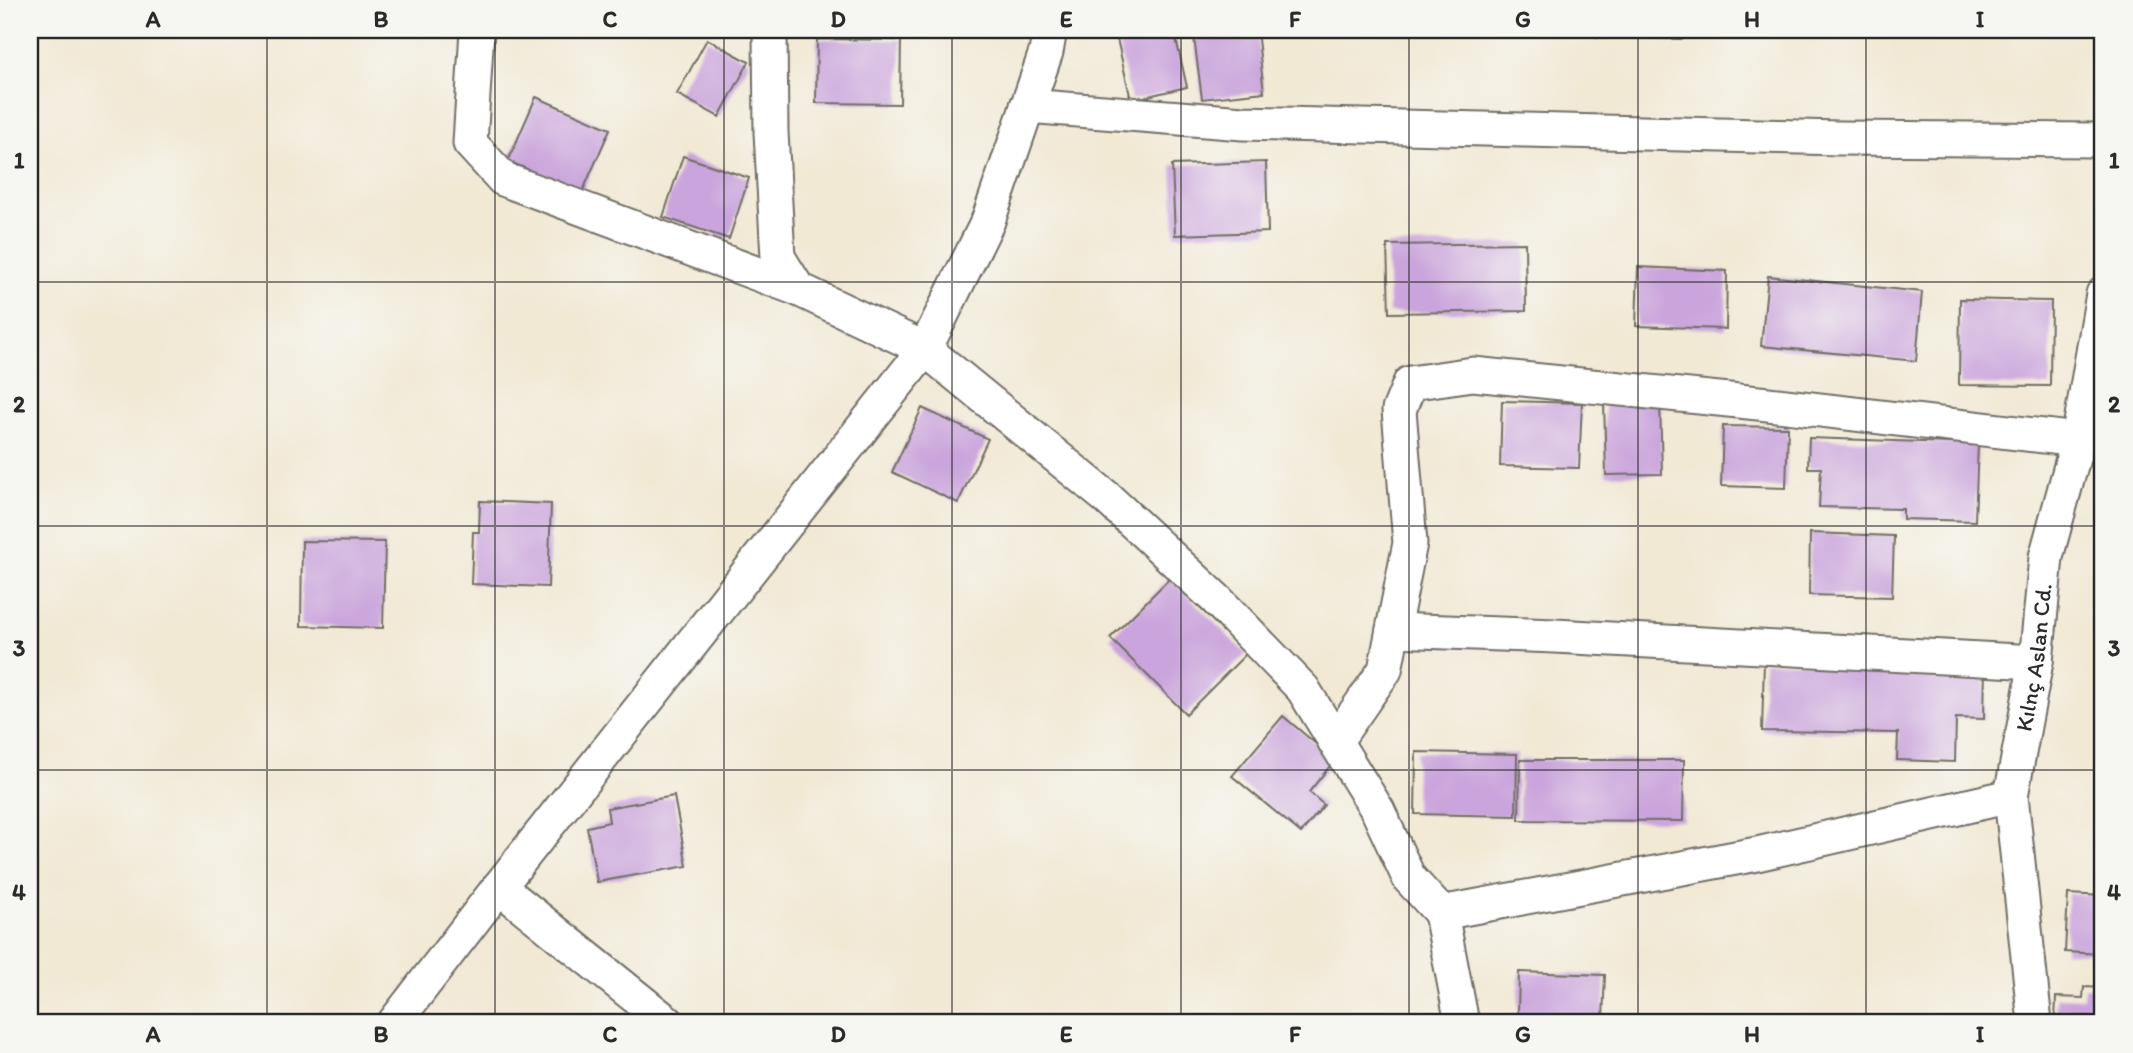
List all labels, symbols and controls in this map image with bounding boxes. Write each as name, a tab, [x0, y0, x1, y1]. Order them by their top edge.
text: A	[145, 5, 161, 33]
text: B	[374, 5, 389, 33]
text: C	[603, 5, 618, 33]
text: D	[830, 5, 846, 33]
text: E	[1060, 5, 1073, 33]
text: F	[1289, 5, 1302, 33]
text: G	[1515, 5, 1531, 33]
text: H	[1744, 5, 1760, 33]
text: I	[1976, 5, 1985, 33]
text: 1	[14, 146, 25, 174]
text: 1	[2109, 146, 2120, 174]
text: 2	[13, 390, 26, 418]
text: 2	[2108, 390, 2121, 418]
street label: Kılnç Aslan Cd.	[2009, 582, 2057, 734]
text: 3	[13, 634, 26, 662]
text: 3	[2108, 634, 2121, 662]
text: 4	[12, 878, 26, 906]
text: 4	[2107, 878, 2121, 906]
text: A	[145, 1020, 161, 1048]
text: B	[374, 1020, 389, 1048]
text: C	[603, 1020, 618, 1048]
text: D	[830, 1020, 846, 1048]
text: E	[1060, 1020, 1073, 1048]
text: F	[1289, 1020, 1302, 1048]
text: G	[1515, 1020, 1531, 1048]
text: H	[1744, 1020, 1760, 1048]
text: I	[1976, 1020, 1985, 1048]

